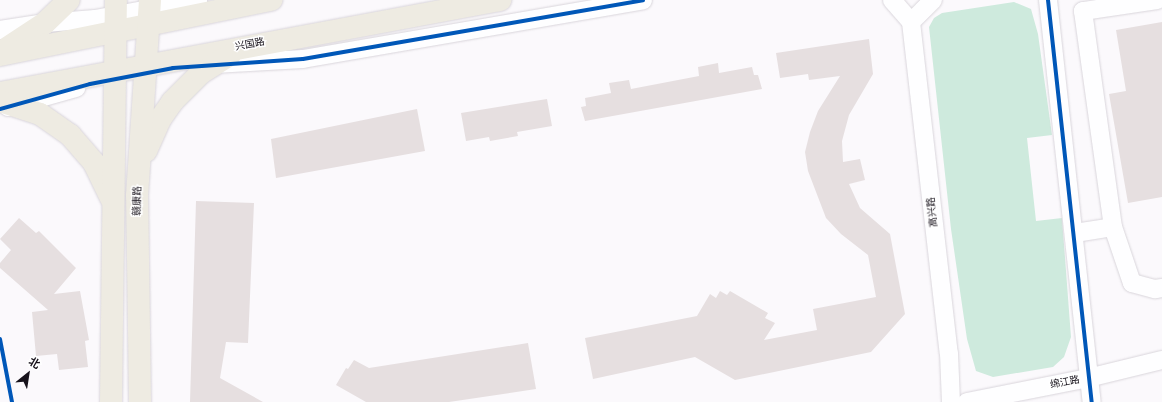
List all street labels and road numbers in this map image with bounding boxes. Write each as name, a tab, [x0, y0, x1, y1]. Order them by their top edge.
street label: 兴国路	[234, 36, 266, 54]
street label: 赣康路	[132, 186, 144, 216]
street label: 高兴路	[925, 196, 941, 228]
street label: 绵江路	[1049, 374, 1081, 392]

